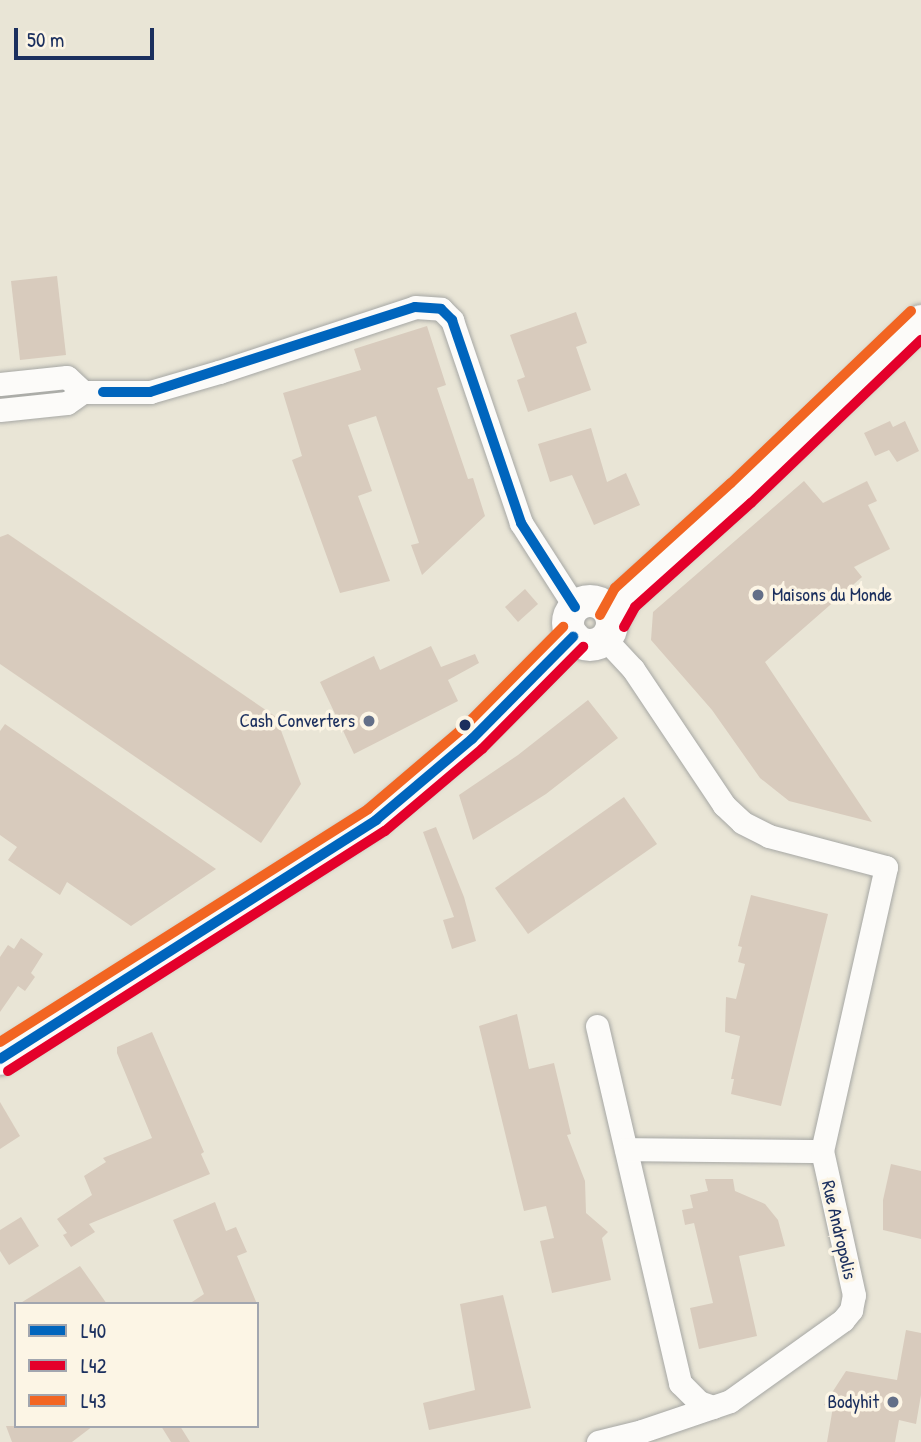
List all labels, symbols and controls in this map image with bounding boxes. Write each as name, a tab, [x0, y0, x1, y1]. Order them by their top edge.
scale bar	[18, 14, 158, 58]
text: 50 m	[27, 25, 64, 54]
place label: Maisons du Monde	[772, 584, 892, 606]
marker: Maisons du Monde	[750, 587, 766, 603]
place label: Cash Converters	[240, 710, 355, 732]
marker: Cash Converters	[361, 713, 377, 729]
unlabelled marker	[458, 718, 472, 732]
street label: Rue Andropolis	[817, 1178, 861, 1282]
legend	[14, 1302, 259, 1428]
text: L40	[81, 1316, 106, 1345]
text: L42	[81, 1351, 107, 1380]
text: L43	[81, 1386, 106, 1415]
place label: Bodyhit	[827, 1391, 879, 1413]
marker: Bodyhit	[885, 1394, 901, 1410]

